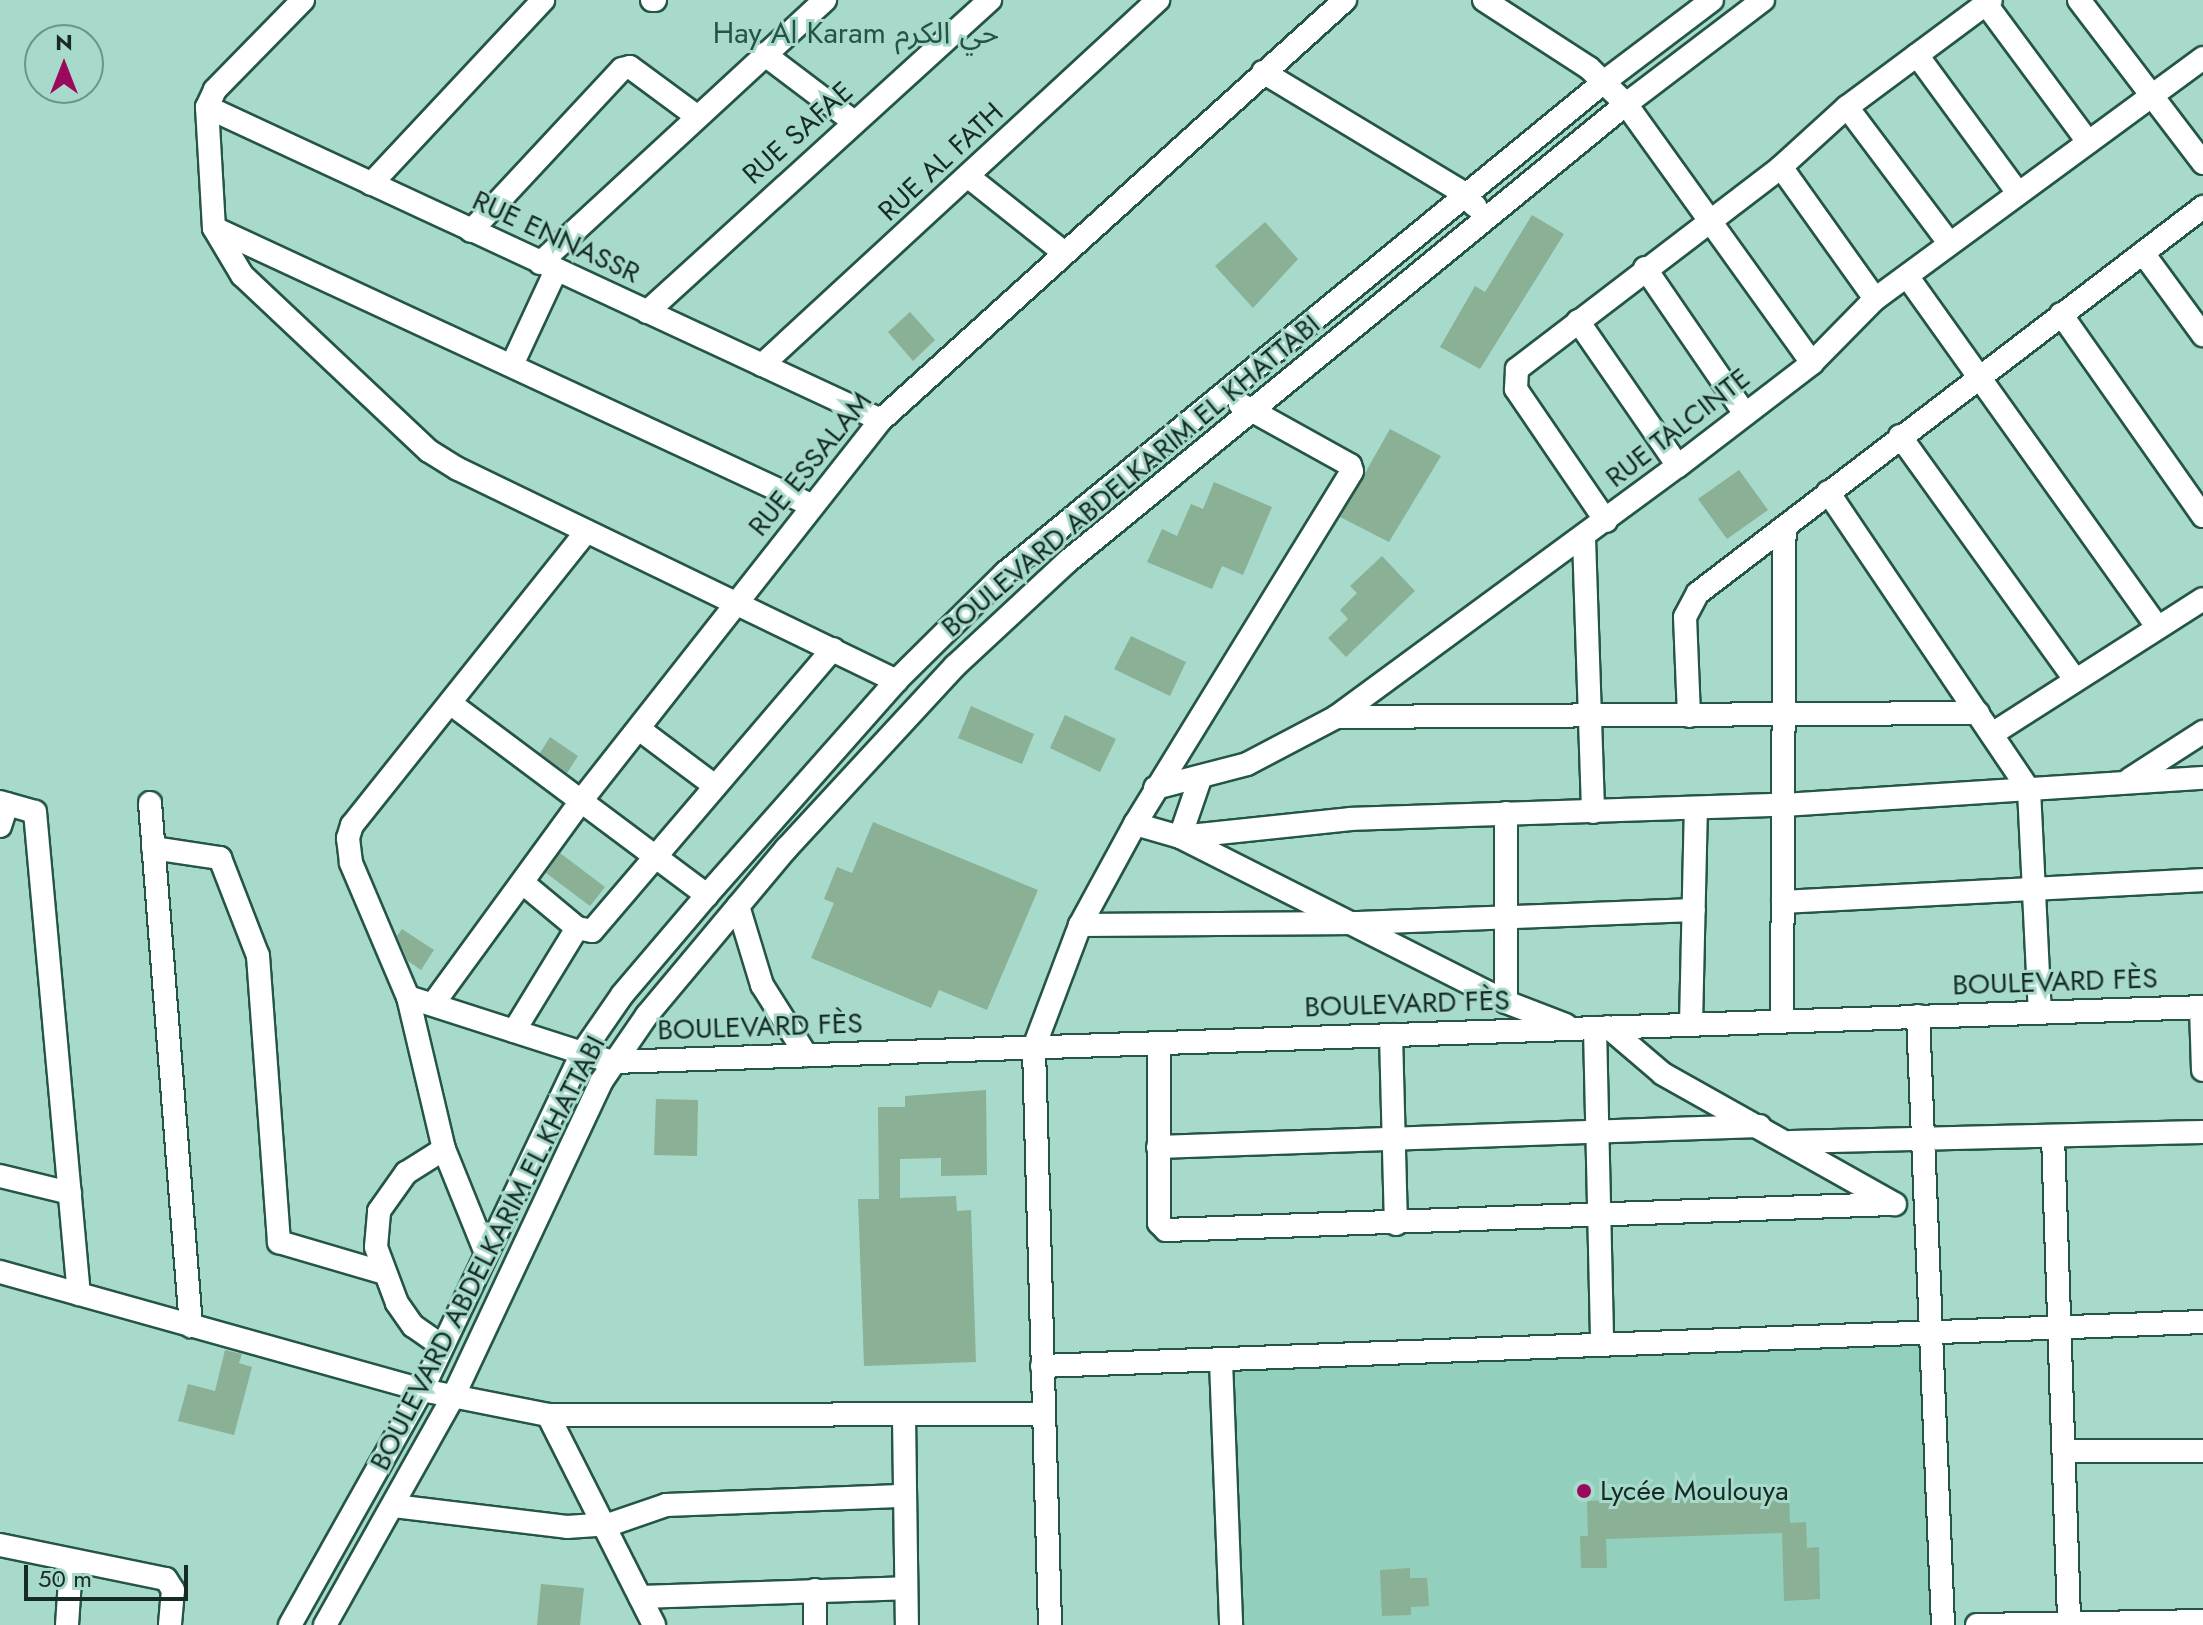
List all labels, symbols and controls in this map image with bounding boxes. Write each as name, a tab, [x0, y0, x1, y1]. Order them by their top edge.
district label: Hay Al Karam حي الكرم	[713, 15, 999, 51]
north arrow	[24, 24, 104, 104]
text: N	[55, 26, 73, 58]
street label: RUE SAFAE	[736, 75, 860, 191]
street label: RUE AL FATH	[872, 96, 1010, 228]
street label: RUE ENNASSR	[467, 184, 645, 290]
street label: BOULEVARD ABDELKARIM EL KHATTABI	[935, 308, 1327, 644]
street label: RUE TALCINTE	[1599, 361, 1757, 495]
street label: RUE ESSALAM	[742, 385, 878, 543]
street label: BOULEVARD FÈS	[1952, 962, 2158, 1002]
street label: BOULEVARD FÈS	[1304, 984, 1510, 1024]
street label: BOULEVARD FÈS	[657, 1007, 863, 1047]
street label: BOULEVARD ABDELKARIM EL KHATTABI	[363, 1030, 613, 1476]
place label: Lycée Moulouya	[1600, 1474, 1789, 1508]
marker: Lycée Moulouya	[1575, 1482, 1593, 1500]
scale bar	[28, 1549, 192, 1599]
text: 50 m	[38, 1561, 92, 1596]

